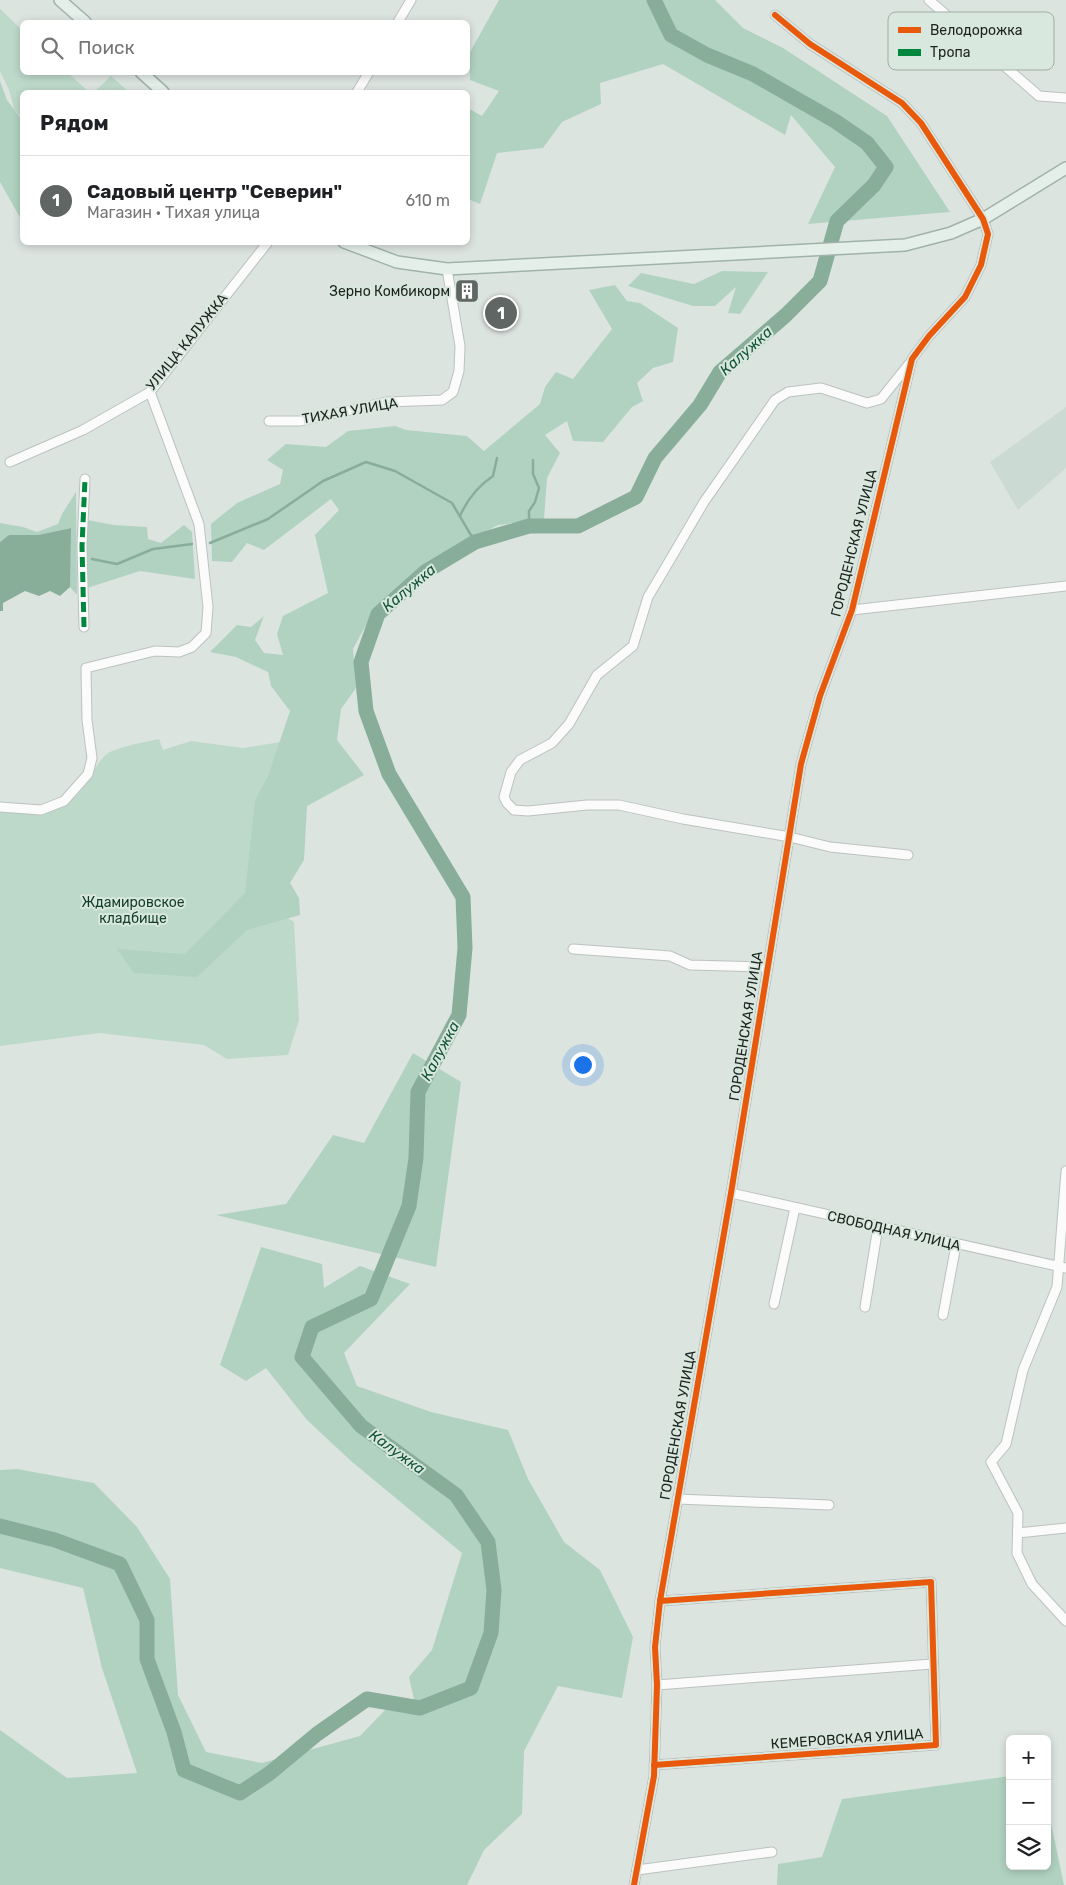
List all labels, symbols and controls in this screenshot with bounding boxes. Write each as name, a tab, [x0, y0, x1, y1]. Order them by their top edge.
legend	[888, 12, 1054, 70]
search box	[20, 20, 470, 75]
text: Велодорожка	[930, 22, 1023, 39]
icon: search	[38, 34, 66, 62]
text: Поиск	[78, 36, 135, 59]
text: Тропа	[930, 44, 971, 61]
text: Рядом	[40, 110, 109, 135]
text: Садовый центр "Северин"	[87, 180, 342, 203]
text: 1	[52, 191, 60, 210]
text: 610 m	[406, 191, 450, 210]
text: Магазин · Тихая улица	[87, 203, 260, 222]
building icon: Зерно Комбикорм	[454, 278, 480, 304]
place label: Зерно Комбикорм	[329, 283, 450, 300]
street label: УЛИЦА КАЛУЖКА	[143, 290, 232, 394]
pin: 1	[485, 294, 517, 332]
water label: Калужка	[716, 323, 776, 379]
street label: ТИХАЯ УЛИЦА	[301, 394, 400, 428]
street label: ГОРОДЕНСКАЯ УЛИЦА	[827, 467, 881, 619]
water label: Калужка	[379, 560, 440, 616]
park label: Ждамировское кладбище	[81, 894, 185, 927]
street label: ГОРОДЕНСКАЯ УЛИЦА	[726, 949, 766, 1102]
water label: Калужка	[417, 1018, 463, 1084]
your location	[570, 1052, 596, 1078]
street label: СВОБОДНАЯ УЛИЦА	[826, 1207, 963, 1255]
street label: ГОРОДЕНСКАЯ УЛИЦА	[656, 1348, 700, 1501]
water label: Калужка	[366, 1426, 428, 1478]
street label: КЕМЕРОВСКАЯ УЛИЦА	[770, 1725, 924, 1753]
map controls	[1006, 1735, 1051, 1870]
button: +	[1006, 1735, 1051, 1780]
button: −	[1006, 1780, 1051, 1825]
button: layers	[1006, 1825, 1051, 1870]

